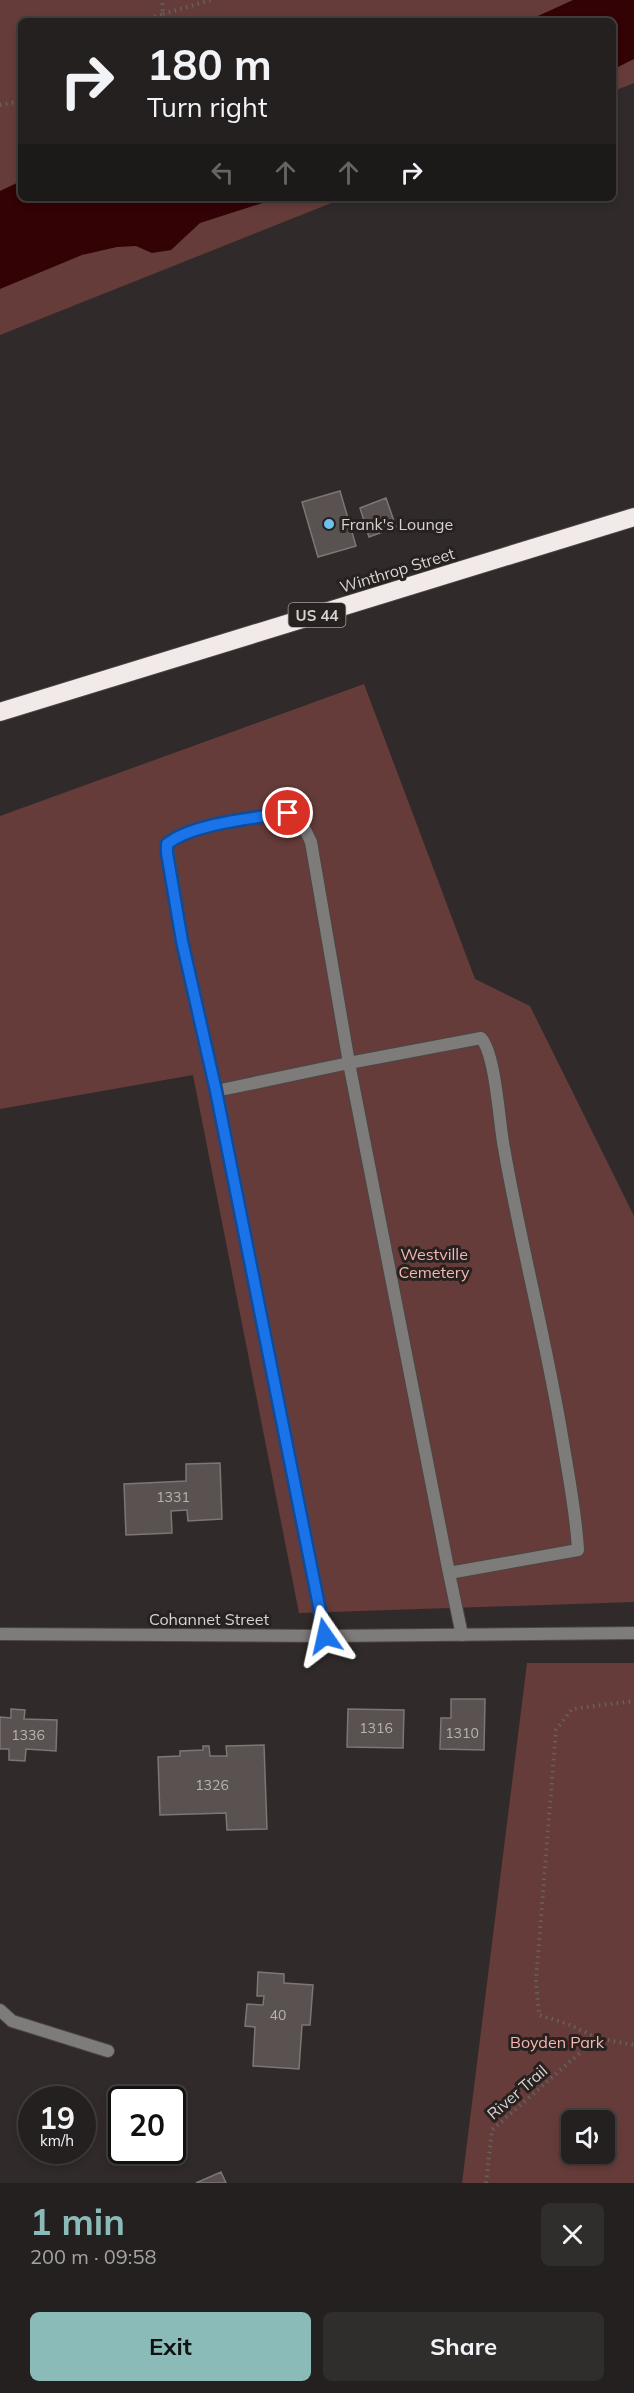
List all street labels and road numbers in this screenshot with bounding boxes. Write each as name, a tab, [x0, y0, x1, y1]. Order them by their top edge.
street label: Winthrop Street	[337, 543, 457, 597]
road number: US 44	[288, 603, 346, 627]
street label: Cohannet Street	[149, 1609, 269, 1629]
street label: River Trail	[483, 2060, 551, 2124]

